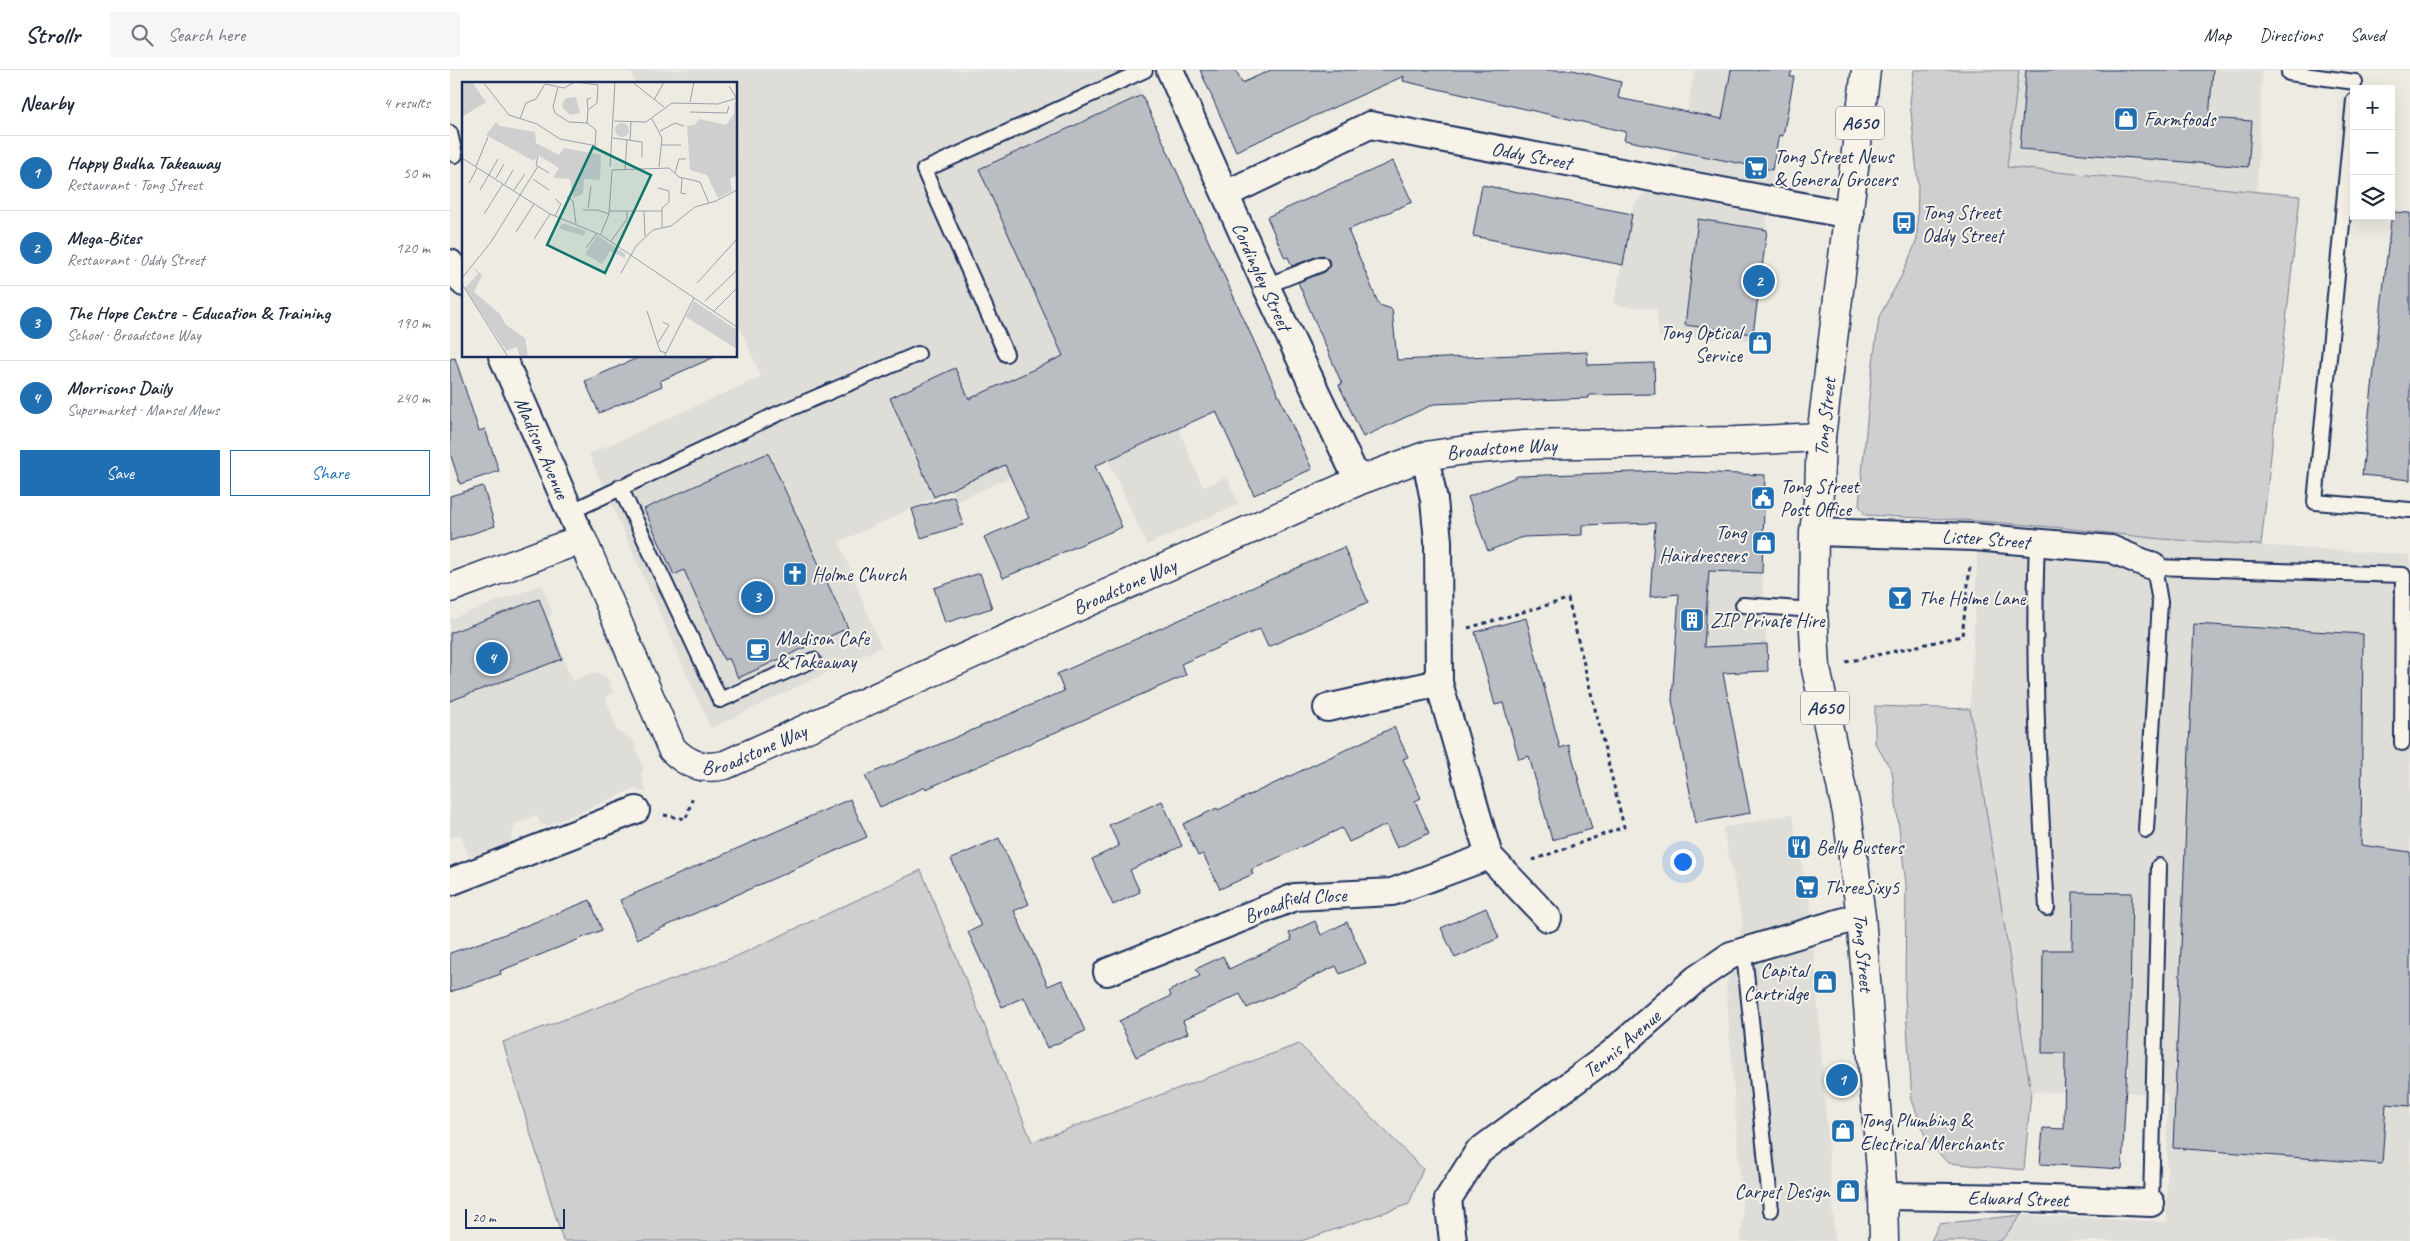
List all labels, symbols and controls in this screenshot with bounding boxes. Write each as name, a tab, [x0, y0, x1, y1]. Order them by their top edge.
search box	[110, 12, 460, 57]
text: Strollr	[25, 20, 80, 50]
icon: search	[128, 21, 156, 49]
text: Search here	[168, 23, 245, 47]
text: Map	[2204, 24, 2231, 46]
text: Directions	[2259, 24, 2322, 46]
text: Saved	[2350, 24, 2385, 46]
inset map	[462, 82, 738, 358]
map controls	[2350, 85, 2395, 220]
button: +	[2350, 85, 2395, 130]
text: Nearby	[20, 90, 73, 116]
text: 4 results	[383, 93, 430, 113]
road number: A650	[1836, 106, 1884, 140]
shop icon: Farmfoods	[2113, 106, 2139, 132]
place label: Farmfoods	[2144, 107, 2217, 132]
button: −	[2350, 130, 2395, 175]
street label: Oddy Street	[1489, 136, 1577, 176]
place label: Tong Street News & General Grocers	[1774, 144, 1899, 192]
text: Happy Budha Takeaway	[67, 151, 220, 175]
supermarket icon: Tong Street News & General Grocers	[1743, 155, 1769, 181]
text: 1	[32, 163, 40, 183]
text: 50 m	[403, 163, 430, 183]
text: Restaurant · Tong Street	[67, 175, 203, 195]
button: layers	[2350, 175, 2395, 220]
place label: Tong Street Oddy Street	[1922, 200, 2006, 248]
bus stop icon: Tong Street Oddy Street	[1891, 210, 1917, 236]
street label: Cordingley Street	[1227, 218, 1299, 338]
text: Mega-Bites	[67, 226, 141, 250]
text: 2	[32, 238, 40, 258]
text: 120 m	[396, 238, 430, 258]
text: Restaurant · Oddy Street	[67, 250, 204, 270]
pin: 2	[1743, 262, 1775, 300]
text: The Hope Centre - Education & Training	[67, 301, 330, 325]
text: 3	[32, 313, 40, 333]
text: 190 m	[396, 313, 430, 333]
place label: Tong Optical Service	[1660, 320, 1746, 368]
text: School · Broadstone Way	[67, 325, 201, 345]
shop icon: Tong Optical Service	[1747, 330, 1773, 356]
street label: Tong Street	[1808, 374, 1842, 457]
text: Morrisons Daily	[67, 376, 172, 400]
text: 4	[32, 388, 40, 408]
text: 240 m	[396, 388, 430, 408]
street label: Madison Avenue	[509, 393, 576, 504]
text: Supermarket · Mansel Mews	[67, 400, 219, 420]
street label: Broadstone Way	[1445, 432, 1559, 465]
button: Save	[20, 450, 220, 496]
button: Share	[230, 450, 430, 496]
place label: Tong Street Post Office	[1780, 474, 1861, 522]
public building icon: Tong Street Post Office	[1750, 485, 1776, 511]
place label: Tong Hairdressers	[1659, 520, 1748, 568]
street label: Lister Street	[1942, 524, 2034, 555]
shop icon: Tong Hairdressers	[1751, 530, 1777, 556]
street label: Broadstone Way	[1068, 551, 1182, 620]
church icon: Holme Church	[782, 561, 808, 587]
place label: Holme Church	[812, 562, 908, 587]
pin: 3	[741, 578, 773, 616]
bar icon: The Holme Lane	[1887, 585, 1913, 611]
place label: The Holme Lane	[1918, 586, 2027, 611]
building icon: ZIP Private Hire	[1679, 607, 1705, 633]
place label: ZIP Private Hire	[1710, 608, 1826, 633]
place label: Madison Cafe & Takeaway	[776, 626, 870, 674]
cafe icon: Madison Cafe & Takeaway	[745, 637, 771, 663]
pin: 4	[476, 639, 508, 677]
road number: A650	[1801, 692, 1849, 724]
street label: Broadstone Way	[702, 717, 812, 780]
restaurant icon: Belly Busters	[1786, 834, 1812, 860]
place label: Belly Busters	[1816, 835, 1905, 860]
your location	[1670, 849, 1696, 875]
supermarket icon: ThreeSixy5	[1794, 874, 1820, 900]
place label: ThreeSixy5	[1824, 875, 1900, 900]
street label: Broadfield Close	[1240, 882, 1348, 929]
street label: Tong Street	[1848, 912, 1880, 995]
place label: Capital Cartridge	[1744, 958, 1812, 1006]
shop icon: Capital Cartridge	[1812, 969, 1838, 995]
street label: Tennis Avenue	[1578, 1003, 1666, 1083]
pin: 1	[1826, 1061, 1858, 1099]
place label: Tong Plumbing & Electrical Merchants	[1860, 1108, 2005, 1156]
shop icon: Tong Plumbing & Electrical Merchants	[1830, 1118, 1856, 1144]
shop icon: Carpet Design	[1835, 1178, 1861, 1204]
place label: Carpet Design	[1734, 1179, 1831, 1204]
street label: Edward Street	[1967, 1185, 2071, 1212]
scale bar	[465, 1206, 565, 1229]
text: 20 m	[472, 1209, 496, 1226]

